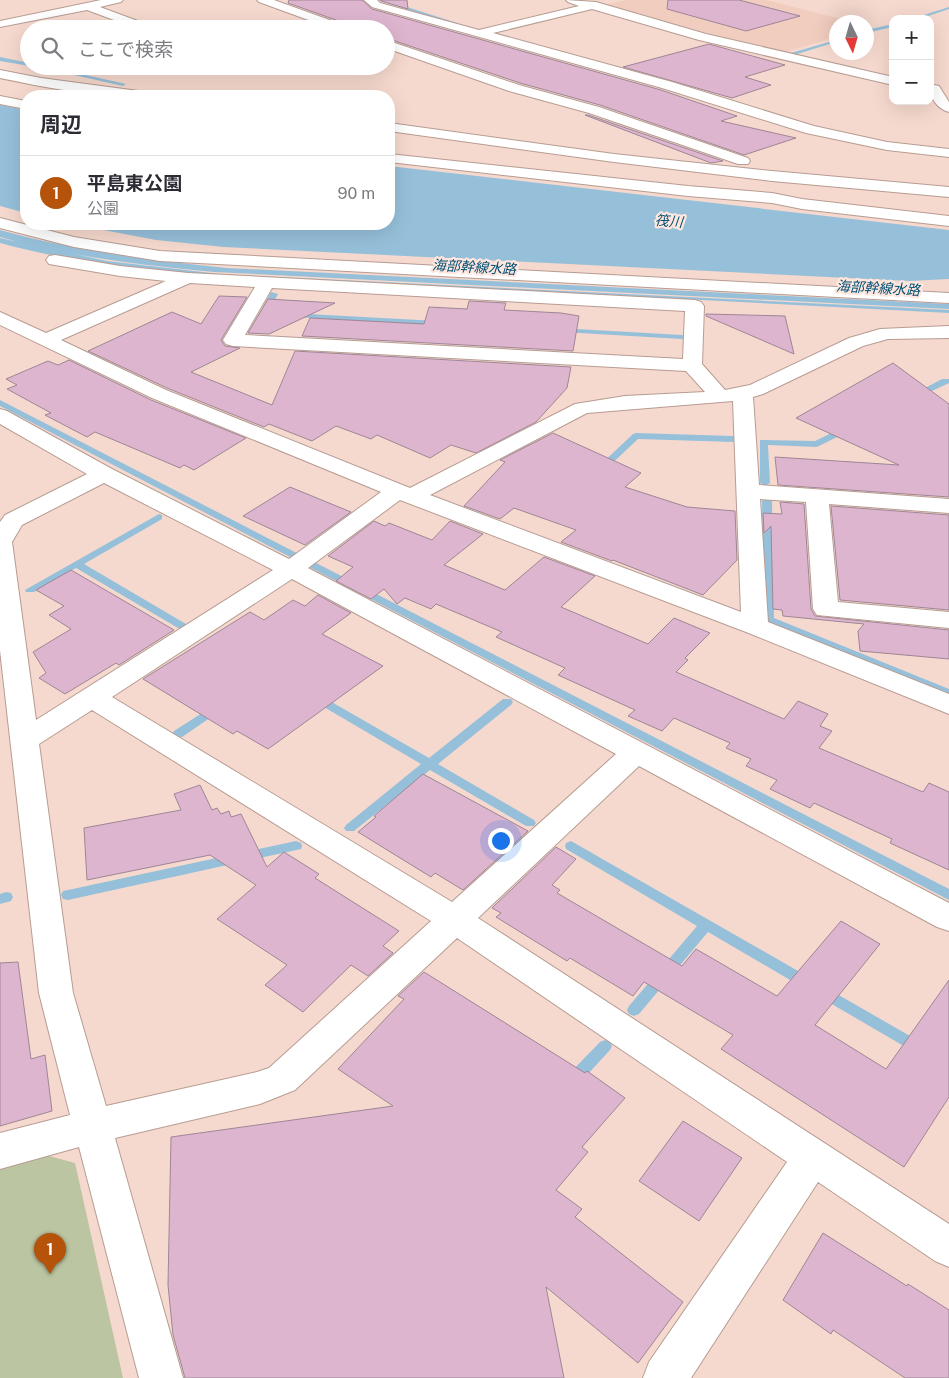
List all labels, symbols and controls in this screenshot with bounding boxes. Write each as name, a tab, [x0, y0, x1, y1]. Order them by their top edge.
north arrow	[829, 15, 874, 60]
map controls	[889, 15, 934, 105]
button: +	[889, 15, 934, 60]
search box	[20, 20, 395, 75]
icon: search	[38, 34, 66, 62]
text: ここで検索	[78, 38, 173, 60]
button: −	[889, 60, 934, 105]
text: 周辺	[40, 112, 82, 137]
text: 平島東公園	[87, 172, 182, 194]
text: 1	[53, 184, 59, 203]
text: 90 m	[338, 184, 375, 203]
text: 公園	[87, 199, 119, 218]
water label: 筏川	[654, 212, 686, 230]
water label: 海部幹線水路	[432, 257, 517, 277]
water label: 海部幹線水路	[836, 278, 921, 298]
your location	[488, 828, 514, 854]
pin: 1	[34, 1233, 66, 1274]

